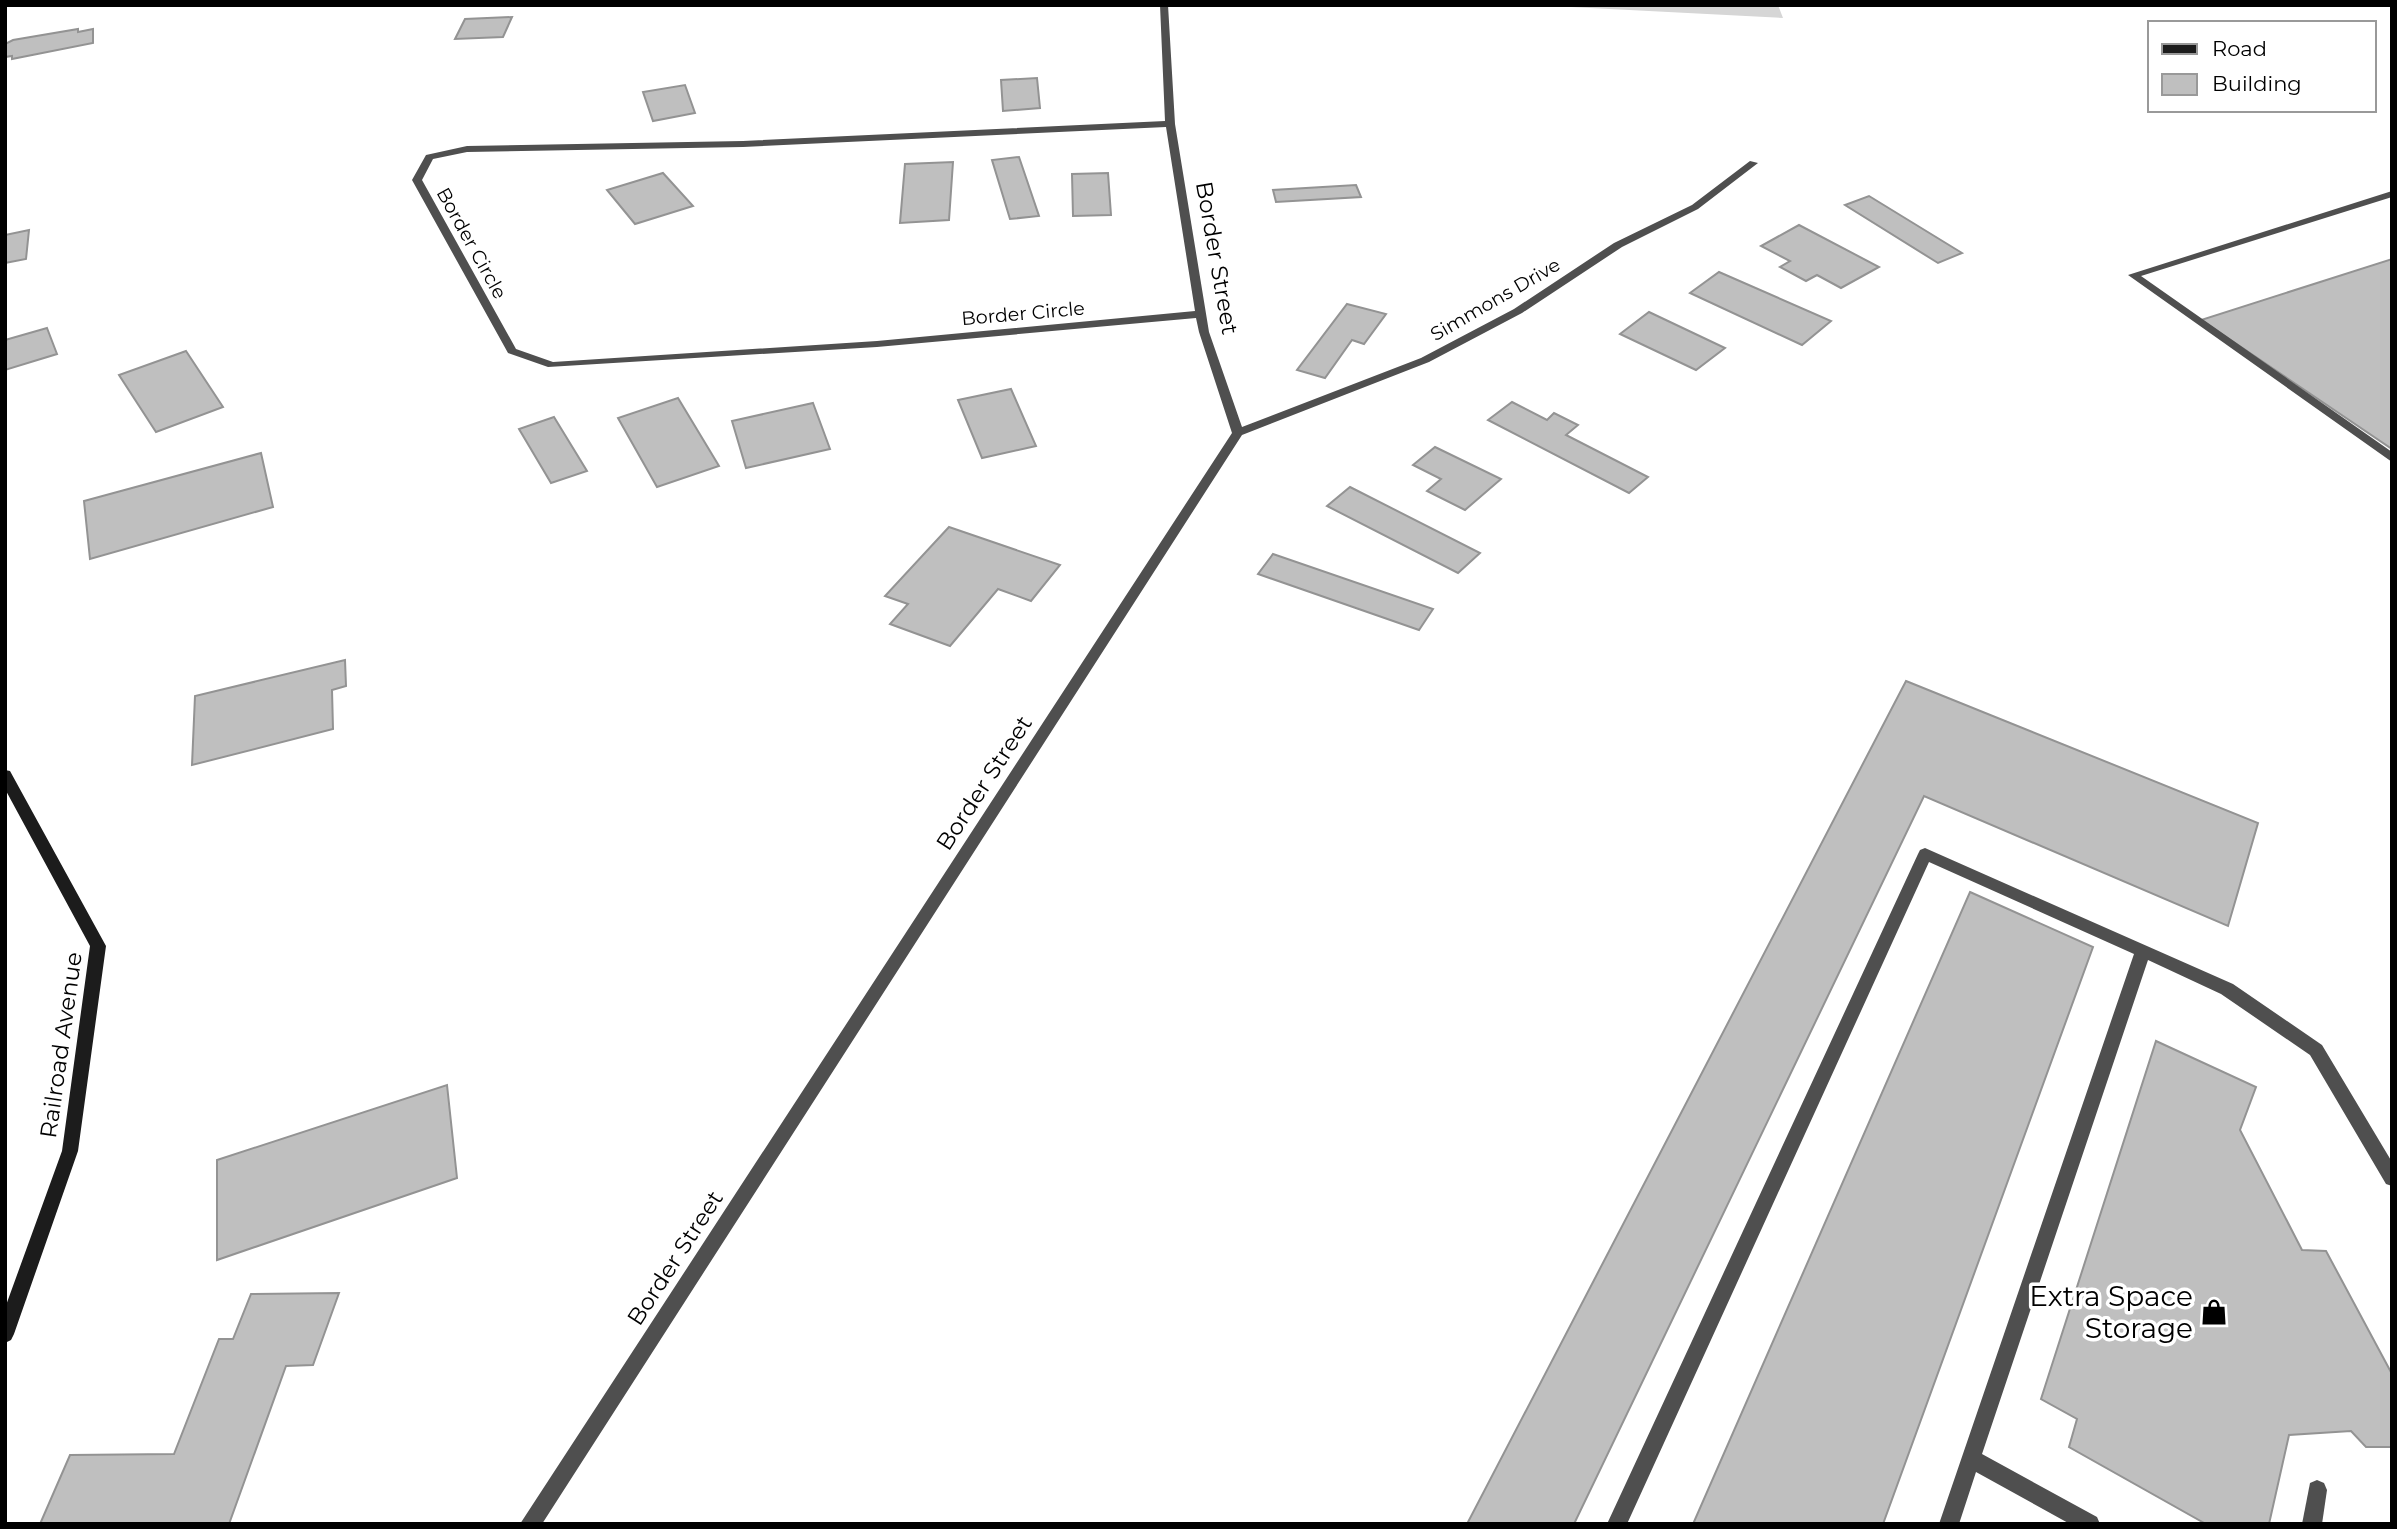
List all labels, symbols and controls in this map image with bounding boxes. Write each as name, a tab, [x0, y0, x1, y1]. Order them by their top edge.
legend	[2148, 21, 2376, 112]
text: Road	[2212, 36, 2267, 61]
text: Building	[2212, 71, 2302, 96]
street label: Border Street	[1190, 179, 1244, 337]
street label: Border Circle	[432, 184, 512, 303]
street label: Simmons Drive	[1426, 253, 1564, 346]
street label: Border Circle	[960, 297, 1086, 330]
street label: Border Street	[930, 710, 1038, 856]
street label: Railroad Avenue	[34, 950, 88, 1140]
street label: Border Street	[621, 1185, 729, 1331]
place label: Extra Space Storage	[2029, 1279, 2193, 1345]
shop icon: Extra Space Storage	[2199, 1297, 2229, 1327]

